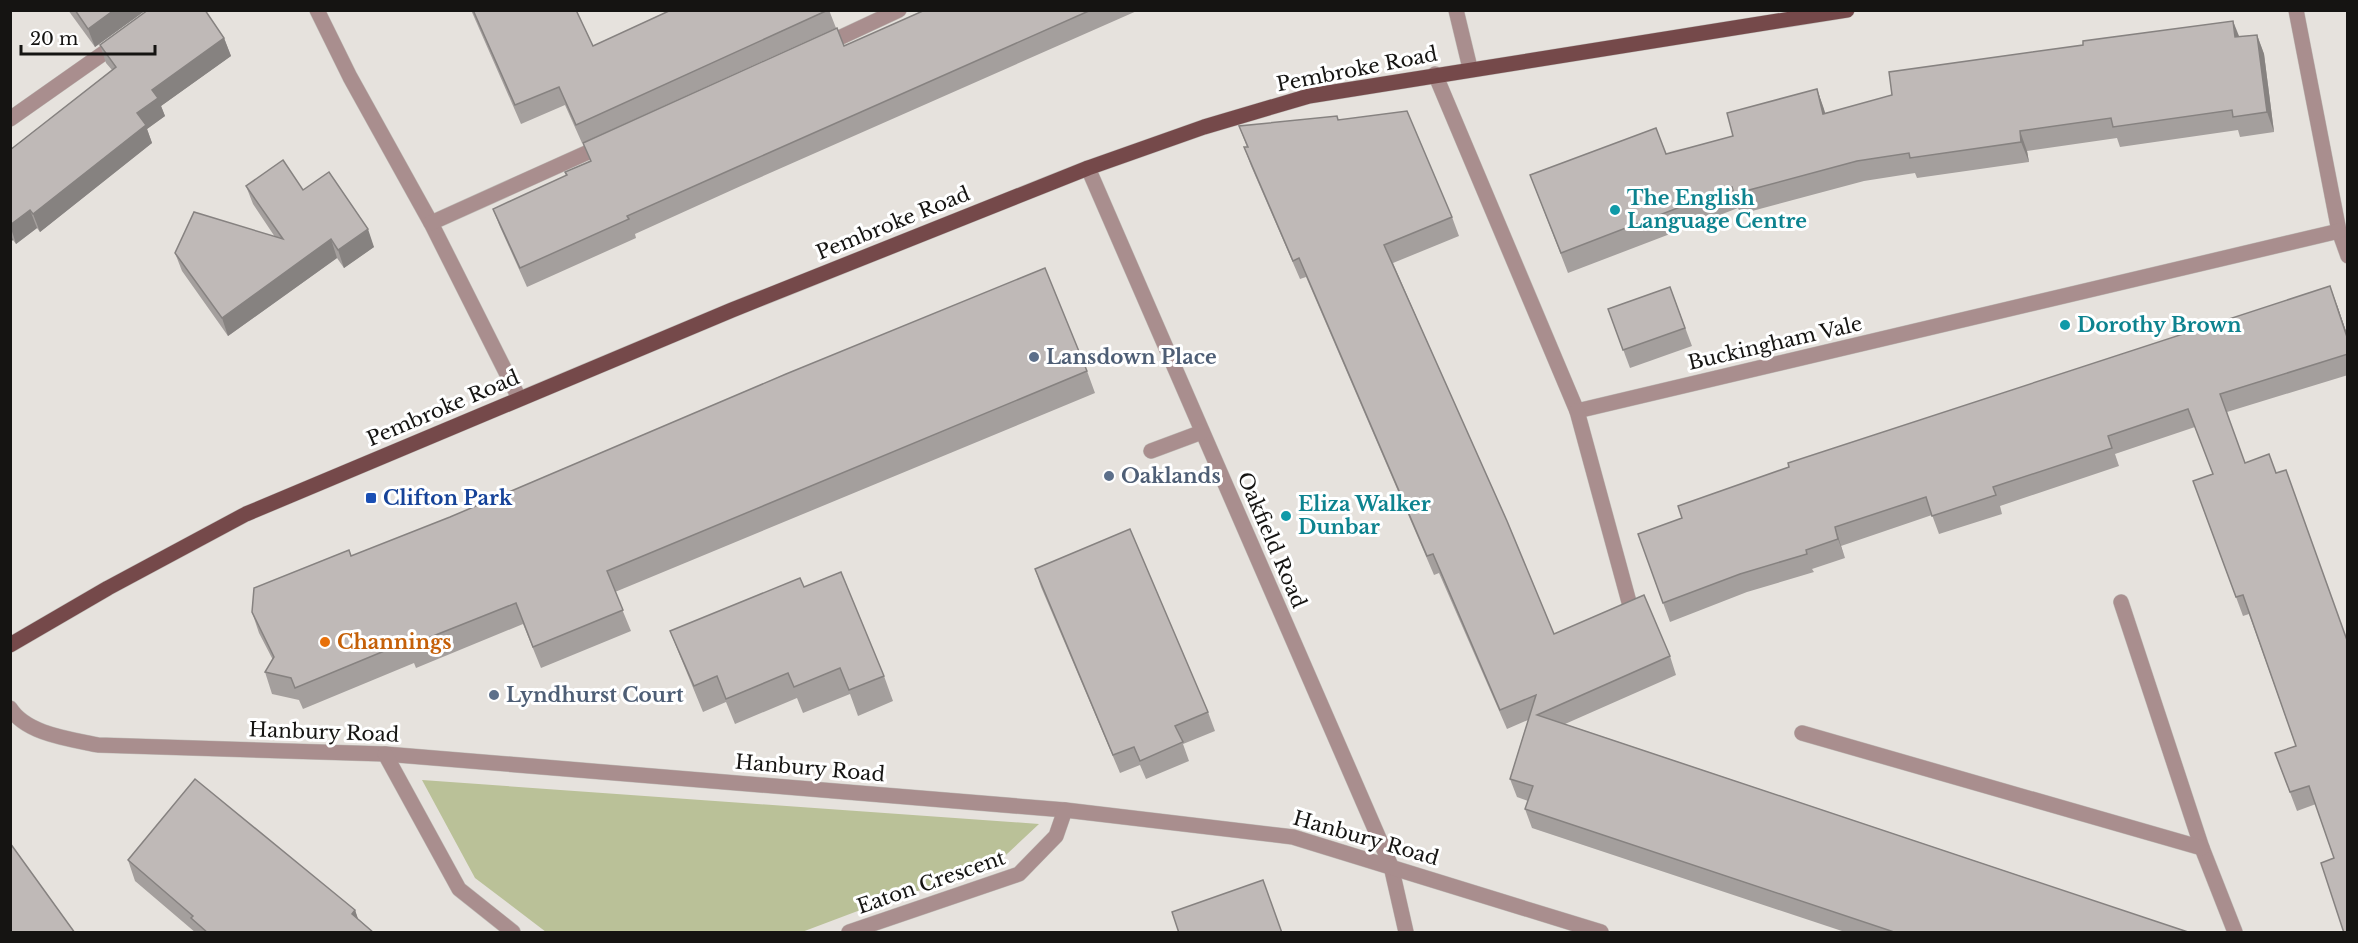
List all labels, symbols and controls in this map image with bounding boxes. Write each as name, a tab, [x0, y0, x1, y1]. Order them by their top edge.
scale bar	[21, 18, 154, 56]
text: 20 m	[30, 28, 78, 50]
street label: Pembroke Road	[1274, 42, 1440, 96]
street label: Pembroke Road	[813, 181, 973, 265]
place label: The English Language Centre	[1627, 186, 1807, 233]
marker: The English Language Centre	[1608, 203, 1622, 217]
street label: Buckingham Vale	[1685, 311, 1865, 375]
place label: Dorothy Brown	[2077, 313, 2242, 337]
marker: Dorothy Brown	[2058, 318, 2072, 332]
place label: Lansdown Place	[1046, 345, 1217, 369]
marker: Lansdown Place	[1027, 350, 1041, 364]
street label: Pembroke Road	[363, 365, 523, 451]
place label: Oaklands	[1121, 464, 1221, 488]
street label: Oakfield Road	[1233, 468, 1311, 612]
marker: Oaklands	[1102, 469, 1116, 483]
place label: Clifton Park	[383, 486, 513, 510]
marker: Clifton Park	[364, 491, 378, 505]
place label: Eliza Walker Dunbar	[1298, 492, 1431, 539]
marker: Eliza Walker Dunbar	[1279, 509, 1293, 523]
place label: Channings	[337, 630, 452, 654]
marker: Channings	[318, 635, 332, 649]
place label: Lyndhurst Court	[506, 683, 684, 707]
marker: Lyndhurst Court	[487, 688, 501, 702]
street label: Hanbury Road	[248, 717, 400, 747]
street label: Hanbury Road	[734, 749, 886, 787]
street label: Hanbury Road	[1290, 806, 1442, 870]
street label: Eaton Crescent	[854, 845, 1009, 919]

